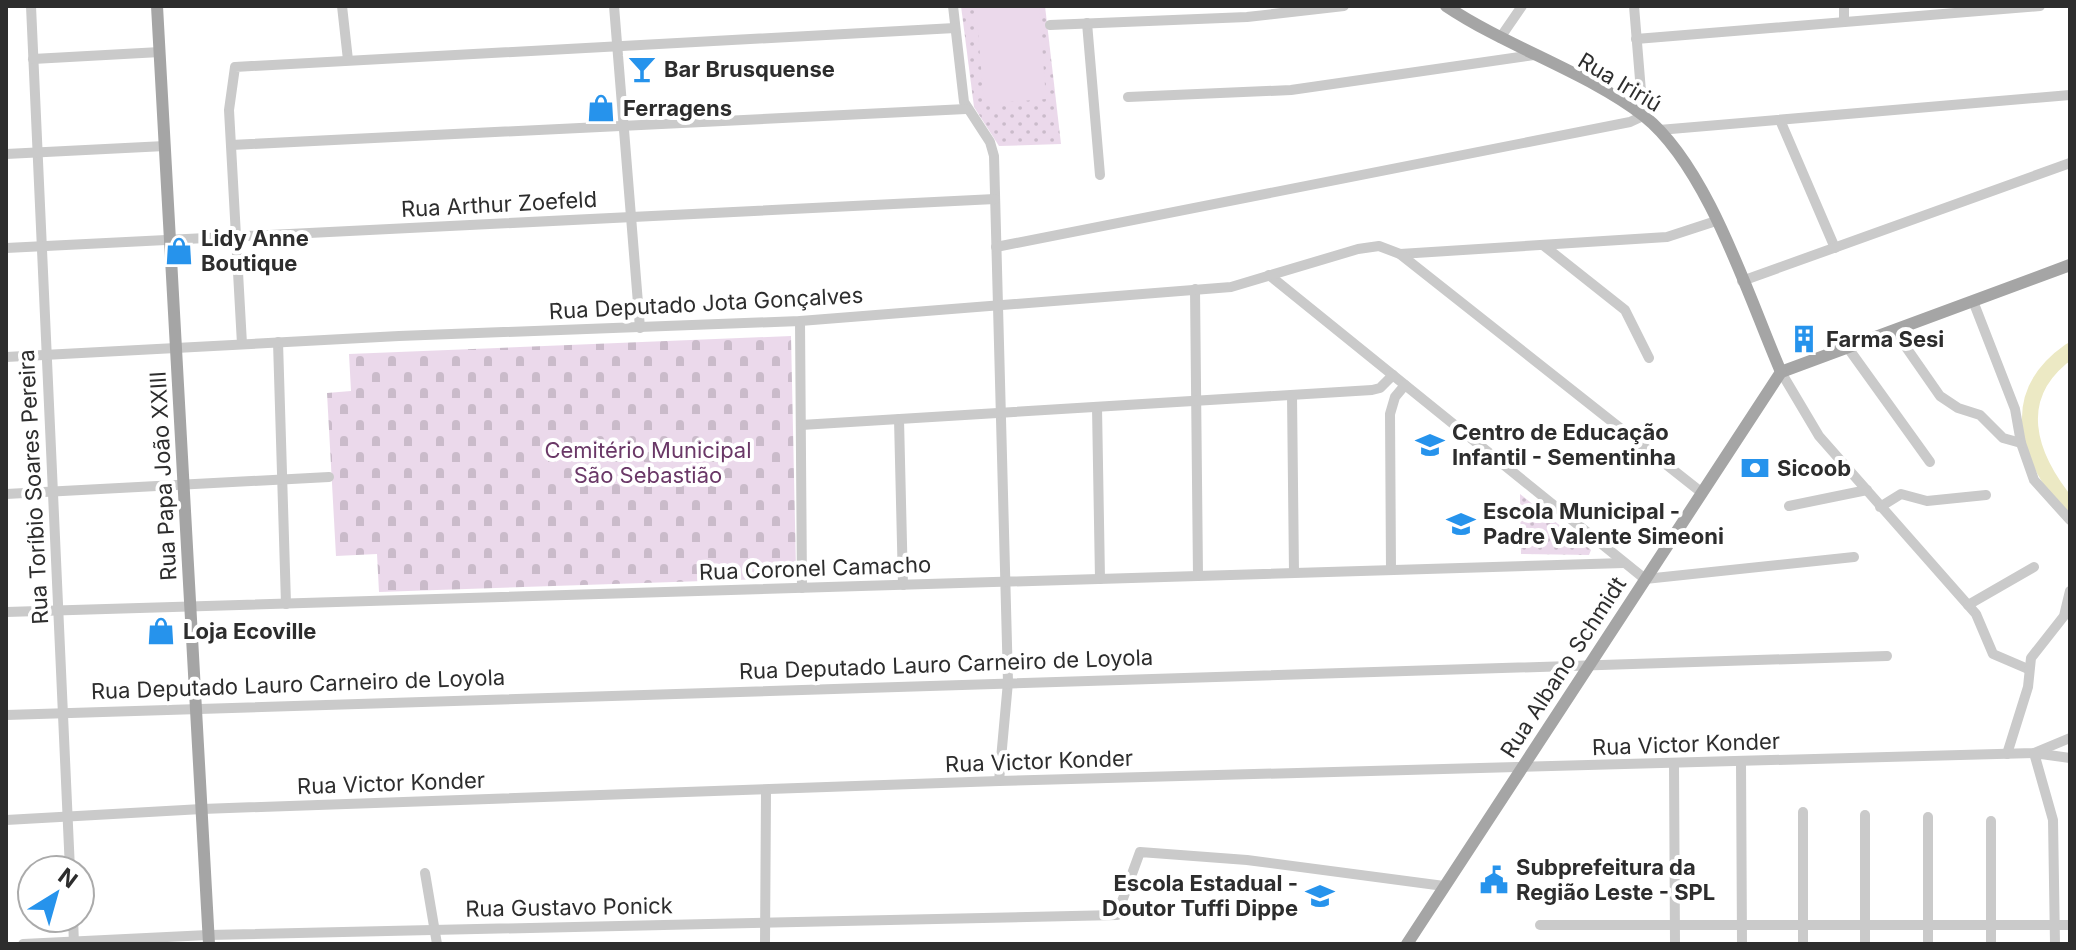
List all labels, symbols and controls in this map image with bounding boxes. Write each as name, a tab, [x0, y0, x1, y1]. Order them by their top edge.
street label: Rua Iririú	[1574, 47, 1666, 117]
bar icon: Bar Brusquense	[627, 54, 657, 84]
place label: Bar Brusquense	[664, 56, 835, 82]
shop icon: Ferragens	[586, 93, 616, 123]
place label: Ferragens	[623, 95, 732, 121]
street label: Rua Arthur Zoefeld	[400, 186, 598, 222]
place label: Lidy Anne Boutique	[201, 225, 309, 276]
shop icon: Lidy Anne Boutique	[164, 236, 194, 266]
street label: Rua Deputado Jota Gonçalves	[548, 282, 864, 324]
building icon: Farma Sesi	[1789, 324, 1819, 354]
place label: Farma Sesi	[1826, 326, 1944, 352]
street label: Rua Toríbio Soares Pereira	[13, 349, 53, 625]
street label: Rua Papa João XXIII	[145, 371, 181, 581]
place label: Centro de Educação Infantil - Sementinha	[1452, 419, 1676, 470]
school or university icon: Centro de Educação Infantil - Sementinha	[1415, 430, 1445, 460]
park label: Cemitério Municipal São Sebastião	[544, 437, 752, 488]
bank icon: Sicoob	[1740, 453, 1770, 483]
place label: Sicoob	[1777, 455, 1851, 481]
place label: Escola Municipal - Padre Valente Simeoni	[1483, 498, 1724, 549]
school or university icon: Escola Municipal - Padre Valente Simeoni	[1446, 509, 1476, 539]
street label: Rua Coronel Camacho	[698, 551, 932, 585]
street label: Rua Albano Schmidt	[1495, 572, 1631, 762]
shop icon: Loja Ecoville	[146, 616, 176, 646]
place label: Loja Ecoville	[183, 618, 316, 644]
street label: Rua Deputado Lauro Carneiro de Loyola	[738, 644, 1154, 684]
street label: Rua Deputado Lauro Carneiro de Loyola	[90, 664, 506, 704]
street label: Rua Victor Konder	[1592, 728, 1780, 760]
street label: Rua Victor Konder	[945, 745, 1133, 777]
street label: Rua Victor Konder	[297, 767, 485, 799]
north arrow	[16, 854, 96, 934]
place label: Subprefeitura da Região Leste - SPL	[1516, 854, 1715, 905]
text: N	[54, 863, 83, 893]
public building icon: Subprefeitura da Região Leste - SPL	[1479, 865, 1509, 895]
place label: Escola Estadual - Doutor Tuffi Dippe	[1102, 870, 1298, 921]
school or university icon: Escola Estadual - Doutor Tuffi Dippe	[1305, 881, 1335, 911]
street label: Rua Gustavo Ponick	[465, 892, 673, 922]

